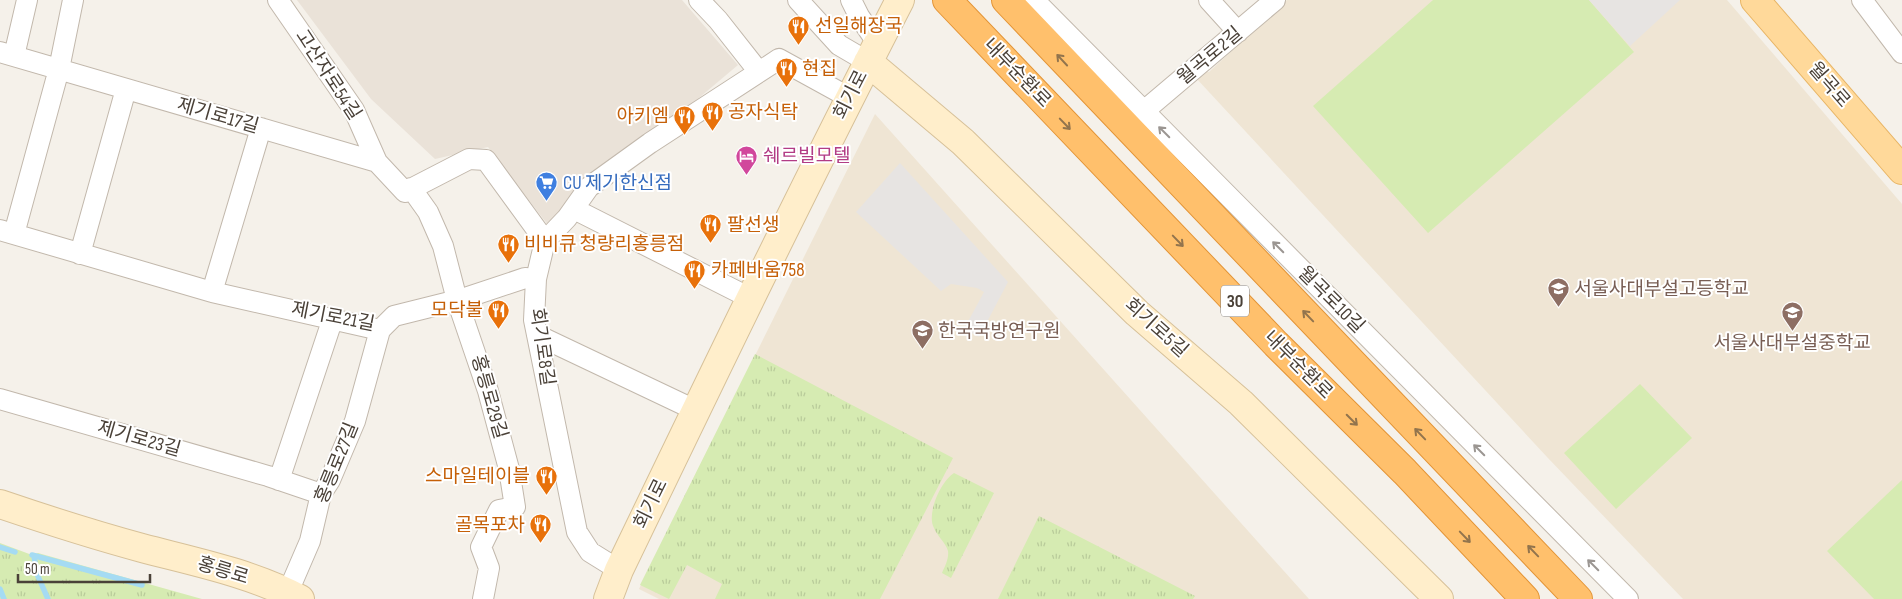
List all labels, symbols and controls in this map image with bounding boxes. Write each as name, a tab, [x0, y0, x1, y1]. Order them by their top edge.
restaurant icon: 선일해장국	[787, 14, 811, 45]
place label: 선일해장국	[815, 15, 902, 38]
street label: 월곡로2길	[1173, 22, 1247, 90]
street label: 고산자로54길	[290, 26, 366, 124]
street label: 내부순환로	[978, 34, 1056, 112]
one-way arrow	[1056, 53, 1068, 66]
restaurant icon: 현집	[774, 57, 798, 88]
place label: 현집	[802, 58, 837, 81]
street label: 월곡로	[1803, 58, 1855, 112]
street label: 회기로	[829, 66, 873, 124]
street label: 제기로17길	[174, 93, 262, 139]
restaurant icon: 공자식탁	[700, 100, 724, 131]
place label: 공자식탁	[728, 101, 798, 124]
restaurant icon: 아키엠	[673, 104, 697, 135]
place label: 아키엠	[617, 105, 669, 128]
one-way arrow	[1059, 117, 1071, 130]
one-way arrow	[1158, 125, 1170, 138]
hotel icon: 쉐르빌모텔	[735, 144, 759, 175]
place label: 쉐르빌모텔	[763, 145, 850, 168]
supermarket icon: CU 제기한신점	[535, 171, 559, 202]
place label: CU 제기한신점	[563, 172, 672, 195]
restaurant icon: 팔선생	[699, 213, 723, 244]
place label: 팔선생	[727, 214, 779, 237]
restaurant icon: 비비큐 청량리홍릉점	[496, 232, 520, 263]
place label: 비비큐 청량리홍릉점	[524, 233, 684, 256]
one-way arrow	[1172, 235, 1184, 248]
one-way arrow	[1272, 241, 1284, 254]
restaurant icon: 카페바움758	[683, 258, 707, 289]
place label: 카페바움758	[711, 259, 804, 282]
street label: 월곡로10길	[1293, 262, 1369, 338]
school or university icon: 서울사대부설고등학교	[1546, 277, 1570, 308]
place label: 서울사대부설고등학교	[1574, 278, 1749, 301]
road number: 30	[1221, 286, 1249, 316]
street label: 회기로5길	[1119, 294, 1193, 362]
street label: 제기로21길	[289, 298, 377, 336]
restaurant icon: 모닥불	[487, 298, 511, 329]
place label: 모닥불	[431, 299, 483, 322]
school or university icon: 서울사대부설중학교	[1780, 300, 1804, 331]
street label: 회기로8길	[525, 307, 559, 387]
one-way arrow	[1302, 310, 1314, 323]
school or university icon: 한국국방연구원	[910, 319, 934, 350]
place label: 한국국방연구원	[938, 320, 1060, 343]
street label: 내부순환로	[1259, 326, 1337, 404]
place label: 서울사대부설중학교	[1713, 332, 1871, 355]
street label: 홍릉로29길	[466, 352, 512, 442]
one-way arrow	[1346, 414, 1359, 426]
street label: 제기로23길	[95, 416, 183, 462]
street label: 홍릉로27길	[310, 419, 364, 507]
one-way arrow	[1414, 427, 1426, 440]
one-way arrow	[1473, 444, 1485, 456]
restaurant icon: 스마일테이블	[534, 464, 558, 495]
place label: 스마일테이블	[425, 465, 530, 488]
street label: 회기로	[629, 475, 673, 533]
restaurant icon: 골목포차	[529, 513, 553, 544]
place label: 골목포차	[455, 514, 525, 537]
one-way arrow	[1459, 530, 1471, 543]
one-way arrow	[1526, 545, 1539, 557]
scale bar	[18, 552, 150, 584]
street label: 홍릉로	[195, 552, 251, 590]
one-way arrow	[1587, 559, 1599, 571]
text: 50 m	[25, 560, 50, 579]

